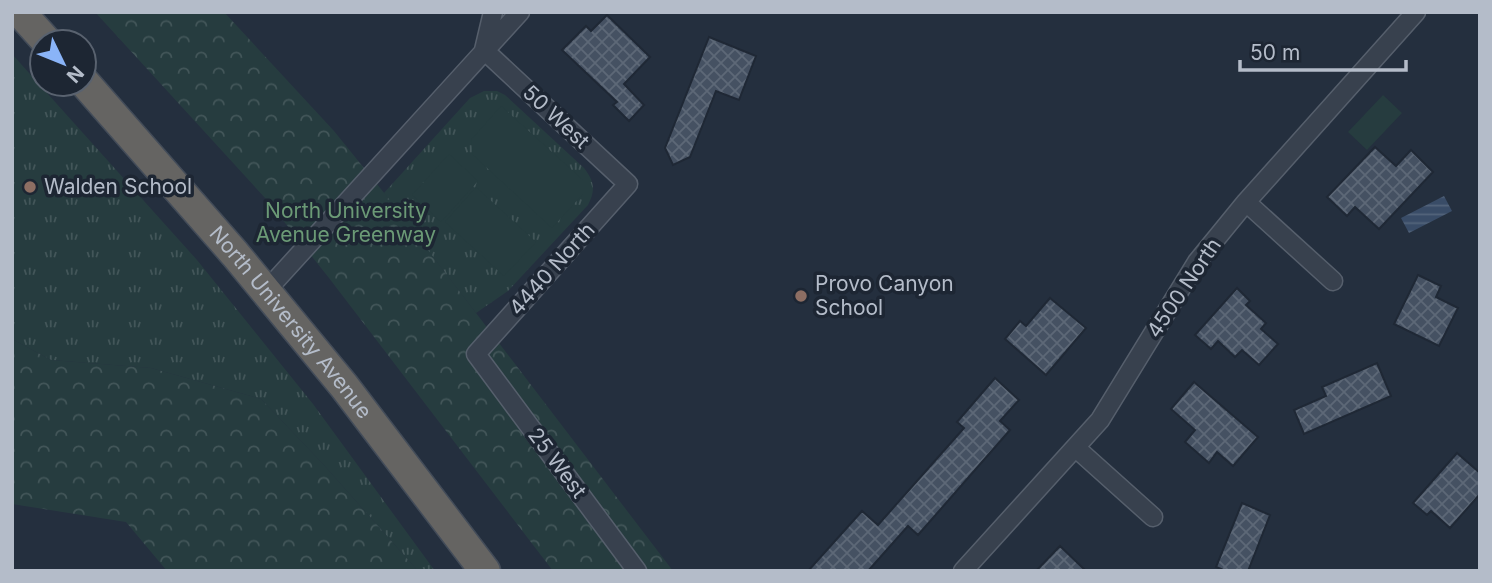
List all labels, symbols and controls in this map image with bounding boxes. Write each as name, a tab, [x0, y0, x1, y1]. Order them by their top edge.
north arrow	[28, 28, 98, 98]
scale bar	[1240, 28, 1406, 72]
text: 50 m	[1250, 40, 1300, 65]
text: N	[62, 61, 88, 87]
street label: 50 West	[518, 80, 595, 154]
place label: Walden School	[44, 174, 192, 199]
marker: Walden School	[22, 179, 38, 195]
park label: North University Avenue Greenway	[256, 198, 436, 247]
street label: 4440 North	[504, 217, 600, 320]
street label: North University Avenue	[204, 221, 377, 423]
street label: 4500 North	[1141, 233, 1226, 342]
place label: Provo Canyon School	[815, 271, 954, 320]
marker: Provo Canyon School	[793, 288, 809, 304]
street label: 25 West	[523, 423, 592, 503]

